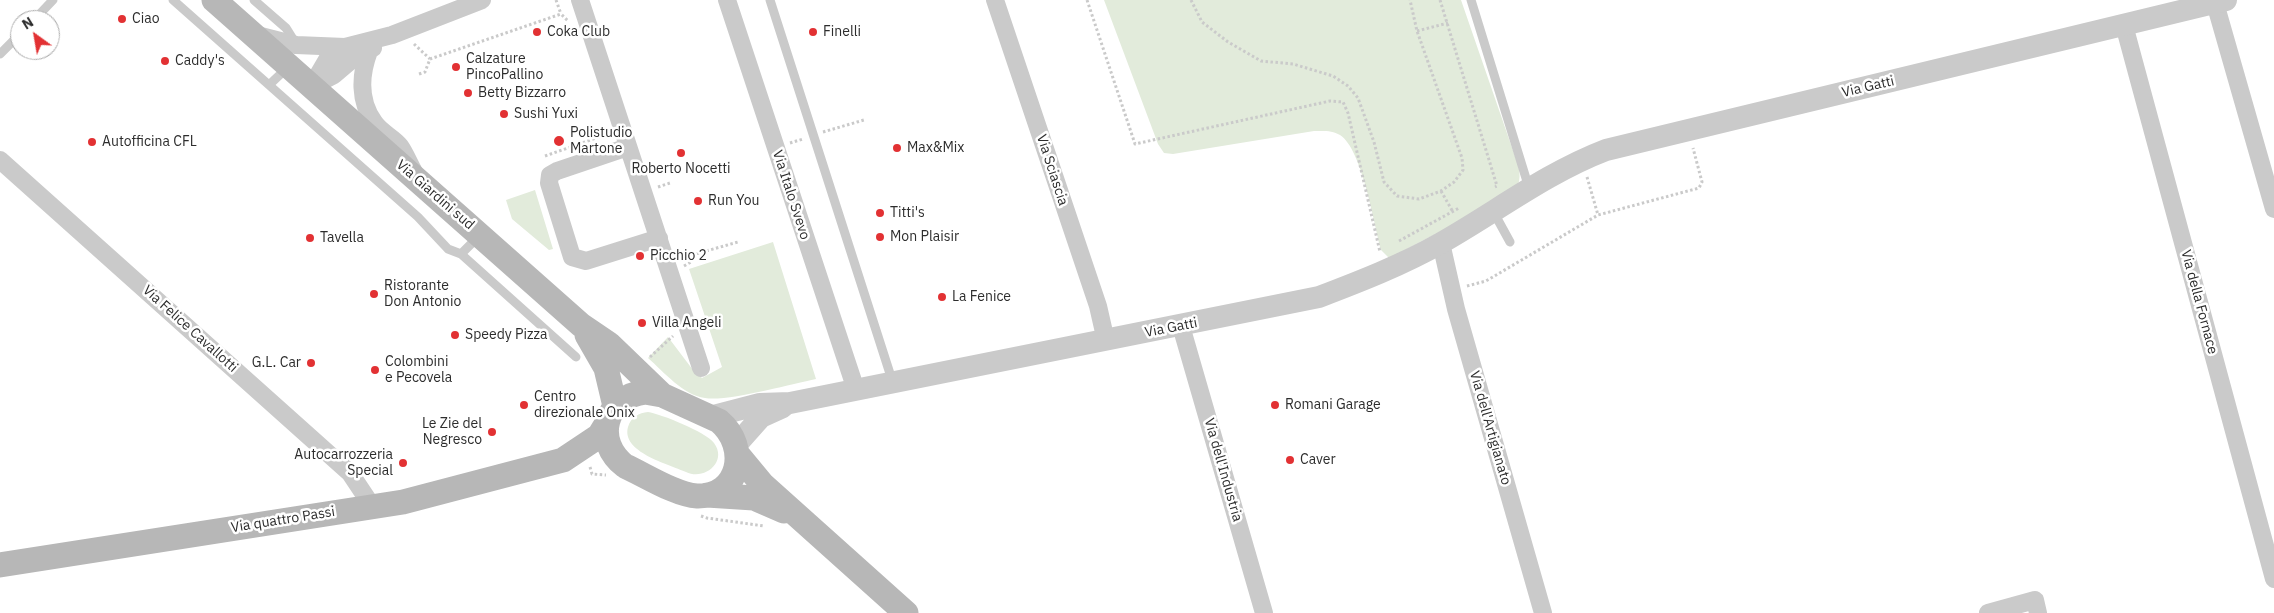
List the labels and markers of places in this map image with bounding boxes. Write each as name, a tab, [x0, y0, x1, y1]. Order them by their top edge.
place label: Ciao	[132, 11, 160, 27]
marker: Ciao	[116, 13, 128, 25]
place label: Coka Club	[547, 24, 610, 40]
place label: Finelli	[823, 24, 861, 40]
marker: Coka Club	[531, 26, 543, 38]
marker: Finelli	[807, 26, 819, 38]
place label: Calzature PincoPallino	[466, 51, 543, 84]
place label: Caddy's	[175, 53, 225, 69]
marker: Caddy's	[159, 55, 171, 67]
marker: Calzature PincoPallino	[450, 61, 462, 73]
place label: Betty Bizzarro	[478, 85, 566, 101]
marker: Betty Bizzarro	[462, 87, 474, 99]
place label: Sushi Yuxi	[514, 106, 578, 122]
marker: Sushi Yuxi	[498, 108, 510, 120]
place label: Polistudio Martone	[570, 125, 632, 158]
place label: Autofficina CFL	[102, 134, 197, 150]
marker: Polistudio Martone	[552, 134, 566, 148]
marker: Autofficina CFL	[86, 136, 98, 148]
place label: Max&Mix	[907, 140, 964, 156]
marker: Max&Mix	[891, 142, 903, 154]
marker: Roberto Nocetti	[675, 147, 687, 159]
place label: Roberto Nocetti	[631, 161, 731, 177]
place label: Run You	[708, 193, 760, 209]
marker: Run You	[692, 195, 704, 207]
place label: Titti's	[890, 205, 925, 221]
marker: Titti's	[874, 207, 886, 219]
place label: Mon Plaisir	[890, 229, 959, 245]
place label: Tavella	[320, 230, 364, 246]
marker: Mon Plaisir	[874, 231, 886, 243]
marker: Tavella	[304, 232, 316, 244]
place label: Picchio 2	[650, 248, 707, 264]
marker: Picchio 2	[634, 250, 646, 262]
place label: Ristorante Don Antonio	[384, 278, 461, 310]
marker: Ristorante Don Antonio	[368, 288, 380, 300]
place label: La Fenice	[952, 289, 1011, 305]
marker: La Fenice	[936, 291, 948, 303]
place label: Villa Angeli	[652, 315, 722, 331]
marker: Villa Angeli	[636, 317, 648, 329]
place label: Speedy Pizza	[465, 327, 547, 343]
marker: Speedy Pizza	[449, 329, 461, 341]
place label: Colombini e Pecovela	[385, 354, 452, 387]
place label: G.L. Car	[252, 355, 301, 371]
marker: G.L. Car	[305, 357, 317, 369]
marker: Colombini e Pecovela	[369, 364, 381, 376]
place label: Centro direzionale Onix	[534, 389, 635, 422]
place label: Romani Garage	[1285, 397, 1381, 413]
marker: Centro direzionale Onix	[518, 399, 530, 411]
marker: Romani Garage	[1269, 399, 1281, 411]
place label: Le Zie del Negresco	[422, 416, 482, 448]
marker: Le Zie del Negresco	[486, 426, 498, 438]
place label: Autocarrozzeria Special	[294, 447, 393, 480]
place label: Caver	[1300, 452, 1336, 468]
marker: Caver	[1284, 454, 1296, 466]
marker: Autocarrozzeria Special	[397, 457, 409, 469]

